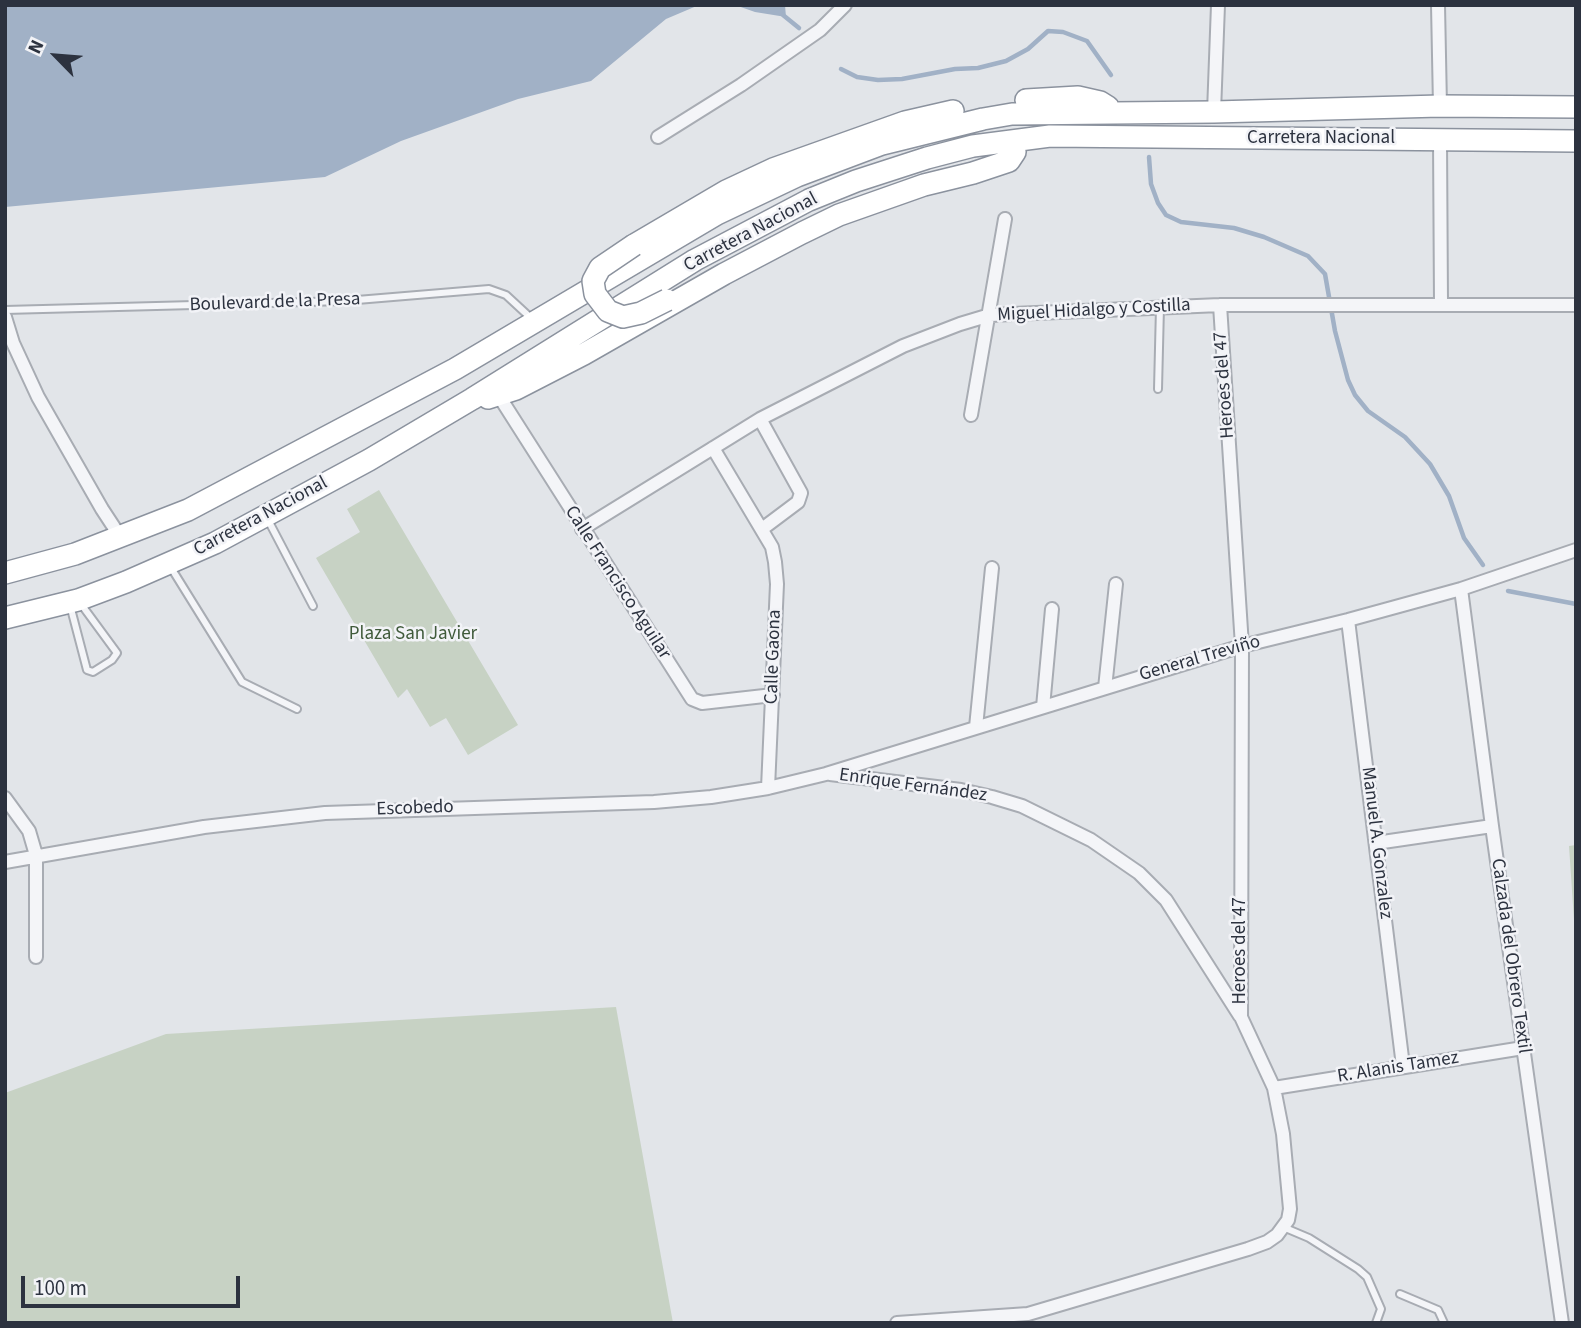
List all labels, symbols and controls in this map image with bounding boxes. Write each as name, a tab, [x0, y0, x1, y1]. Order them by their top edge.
north arrow	[21, 21, 91, 91]
text: N	[22, 35, 51, 58]
street label: Carretera Nacional	[1247, 128, 1395, 150]
street label: Carretera Nacional	[680, 188, 822, 278]
street label: Boulevard de la Presa	[189, 289, 361, 317]
street label: Miguel Hidalgo y Costilla	[997, 295, 1191, 327]
street label: Heroes del 47	[1210, 331, 1240, 439]
street label: Carretera Nacional	[190, 472, 332, 562]
street label: Calle Francisco Aguilar	[559, 502, 675, 664]
street label: Calle Gaona	[761, 609, 787, 705]
park label: Plaza San Javier	[349, 624, 477, 646]
street label: General Treviño	[1137, 631, 1263, 687]
street label: Enrique Fernández	[837, 764, 989, 808]
street label: Manuel A. Gonzalez	[1355, 766, 1397, 920]
street label: Escobedo	[376, 796, 454, 822]
street label: Calzada del Obrero Textil	[1485, 857, 1535, 1055]
street label: Heroes del 47	[1230, 897, 1252, 1005]
street label: R. Alanis Tamez	[1336, 1047, 1460, 1089]
scale bar	[24, 1262, 243, 1306]
text: 100 m	[34, 1273, 87, 1303]

